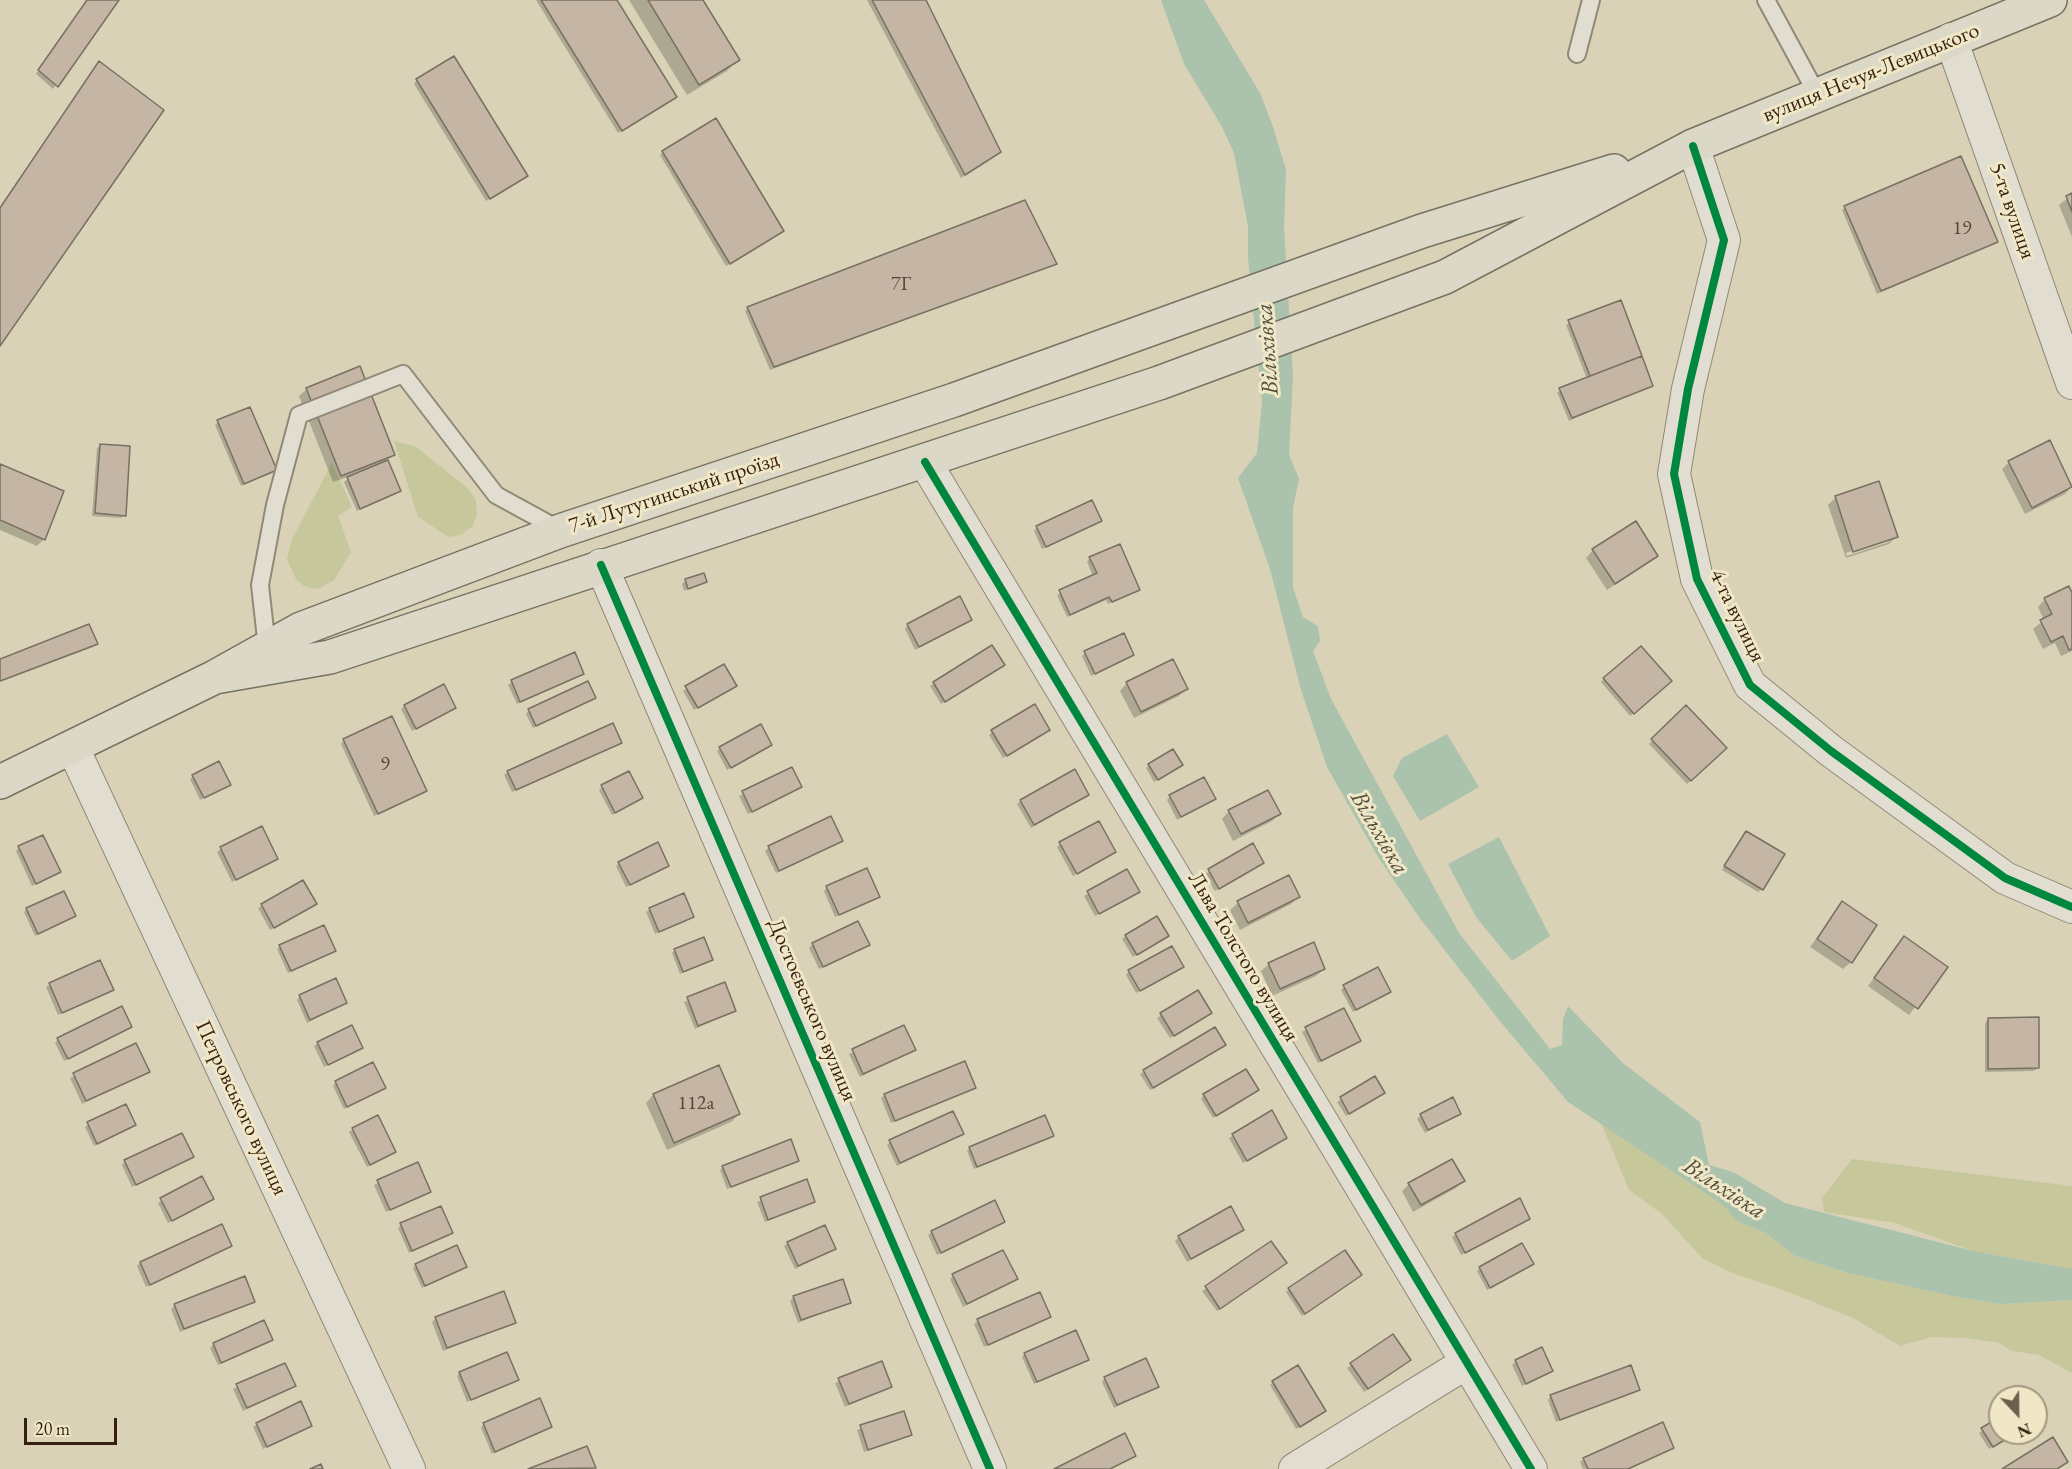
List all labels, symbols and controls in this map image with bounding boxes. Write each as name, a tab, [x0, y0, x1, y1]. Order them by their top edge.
street label: вулиця Нечуя-Левицького	[1759, 17, 1983, 129]
street label: 5-та вулиця	[1983, 159, 2041, 263]
house number: 19	[1952, 217, 1972, 241]
house number: 7Г	[891, 273, 911, 297]
water label: Вільхівка	[1250, 302, 1286, 396]
street label: 7-й Лутугинський проїзд	[566, 447, 782, 539]
street label: 4-та вулиця	[1703, 565, 1771, 667]
house number: 9	[380, 753, 390, 777]
water label: Вільхівка	[1344, 786, 1414, 880]
street label: Льва Толстого вулиця	[1182, 867, 1304, 1047]
street label: Достоєвського вулиця	[762, 915, 862, 1105]
street label: Петровського вулиця	[189, 1016, 293, 1200]
house number: 112а	[678, 1092, 714, 1116]
water label: Вільхівка	[1678, 1152, 1770, 1226]
north arrow	[1988, 1385, 2048, 1445]
scale bar	[27, 1406, 120, 1444]
text: 20 m	[35, 1417, 70, 1440]
text: N	[2014, 1418, 2034, 1442]

